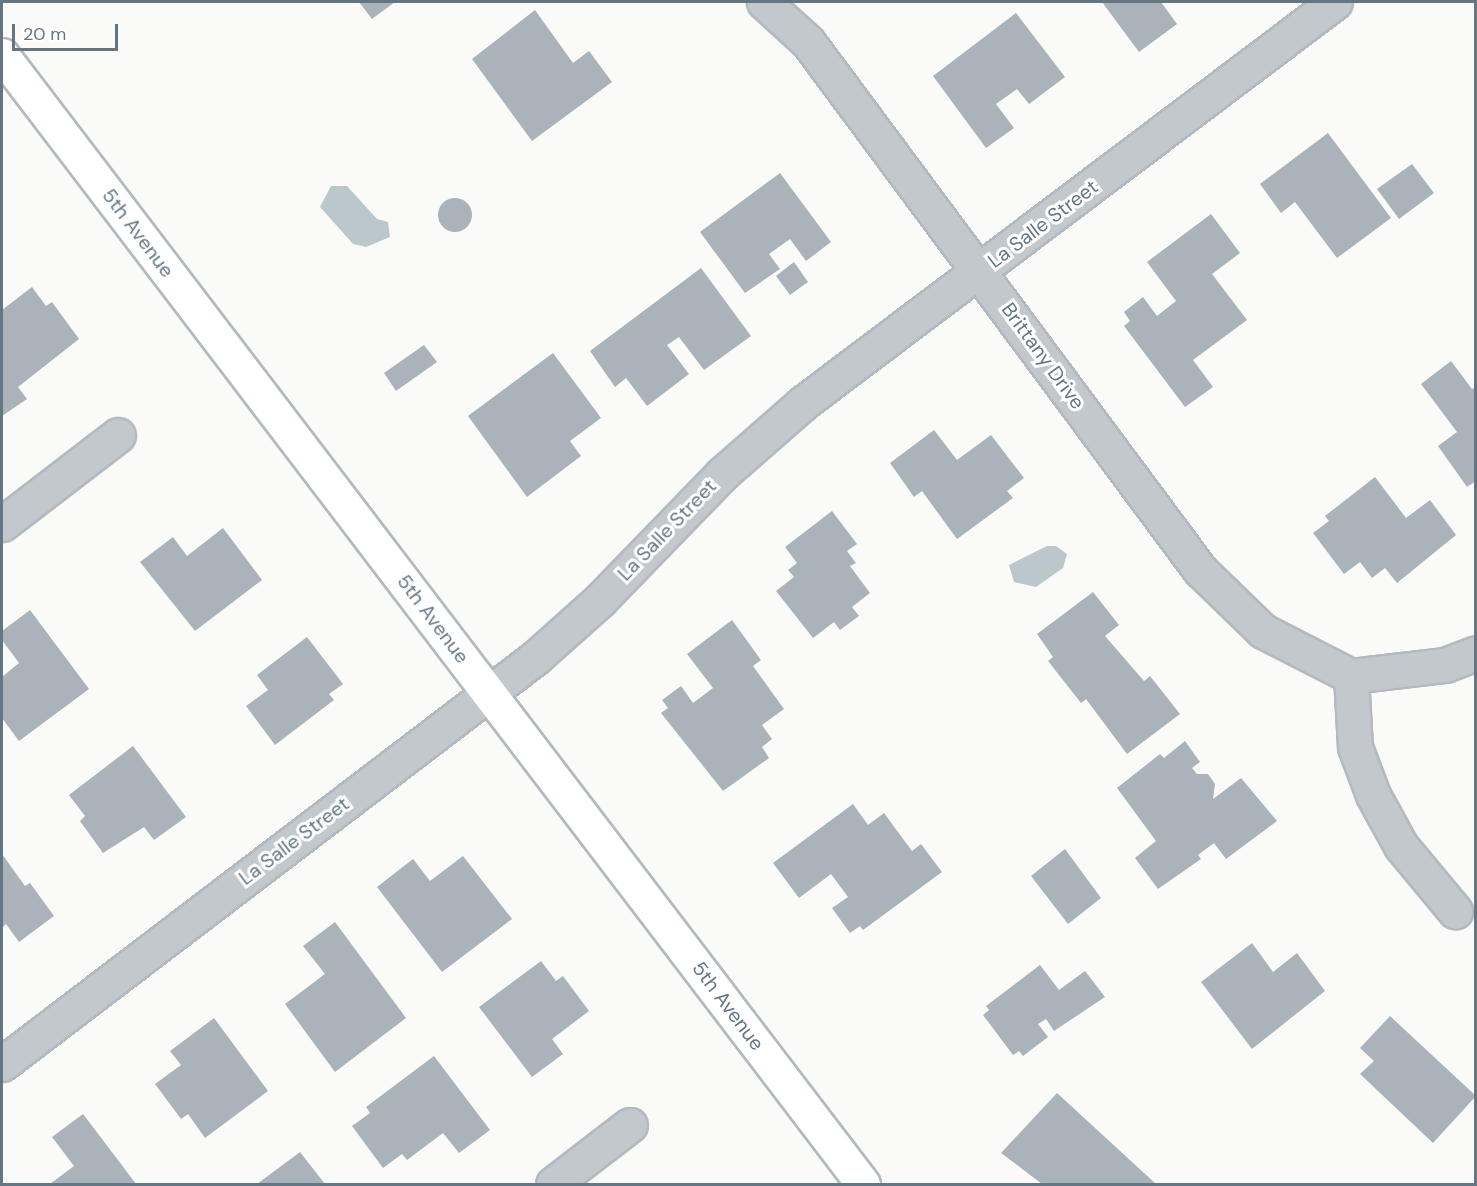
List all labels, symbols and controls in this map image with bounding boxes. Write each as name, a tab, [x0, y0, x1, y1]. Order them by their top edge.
scale bar	[15, 12, 122, 50]
text: 20 m	[23, 22, 66, 46]
street label: La Salle Street	[983, 175, 1103, 273]
street label: 5th Avenue	[97, 184, 179, 282]
street label: Brittany Drive	[996, 298, 1090, 414]
street label: La Salle Street	[613, 474, 721, 586]
street label: 5th Avenue	[392, 570, 474, 668]
street label: La Salle Street	[234, 792, 354, 890]
street label: 5th Avenue	[687, 957, 769, 1055]

